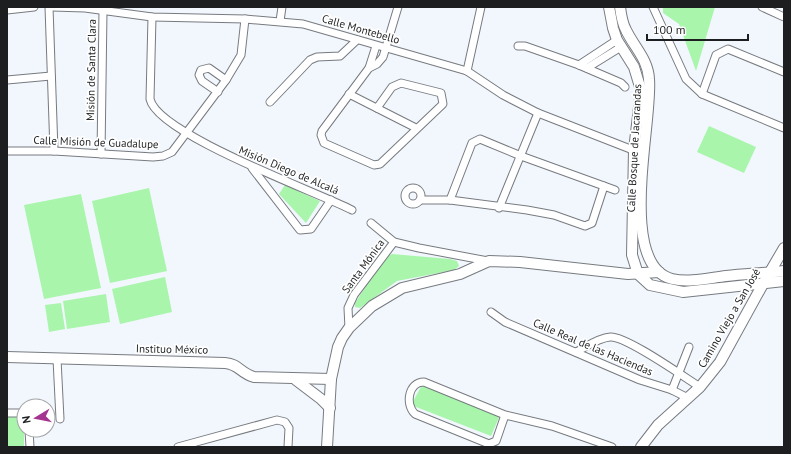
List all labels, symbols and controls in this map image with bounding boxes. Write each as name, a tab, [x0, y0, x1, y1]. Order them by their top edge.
street label: Calle Montebello	[321, 11, 402, 47]
scale bar	[647, 16, 748, 42]
street label: Misión de Santa Clara	[83, 19, 99, 121]
text: 100 m	[653, 22, 686, 37]
street label: Calle Bosque de Jacarandas	[624, 83, 644, 213]
street label: Calle Misión de Guadalupe	[33, 133, 159, 151]
street label: Misión Diego de Alcalá	[237, 143, 341, 197]
street label: Santa Mónica	[339, 236, 387, 296]
street label: Camino Viejo a San José	[695, 265, 763, 370]
street label: Calle Real de las Haciendas	[531, 315, 655, 379]
street label: Instituo México	[136, 341, 208, 357]
north arrow	[16, 398, 56, 438]
text: N	[19, 415, 34, 425]

